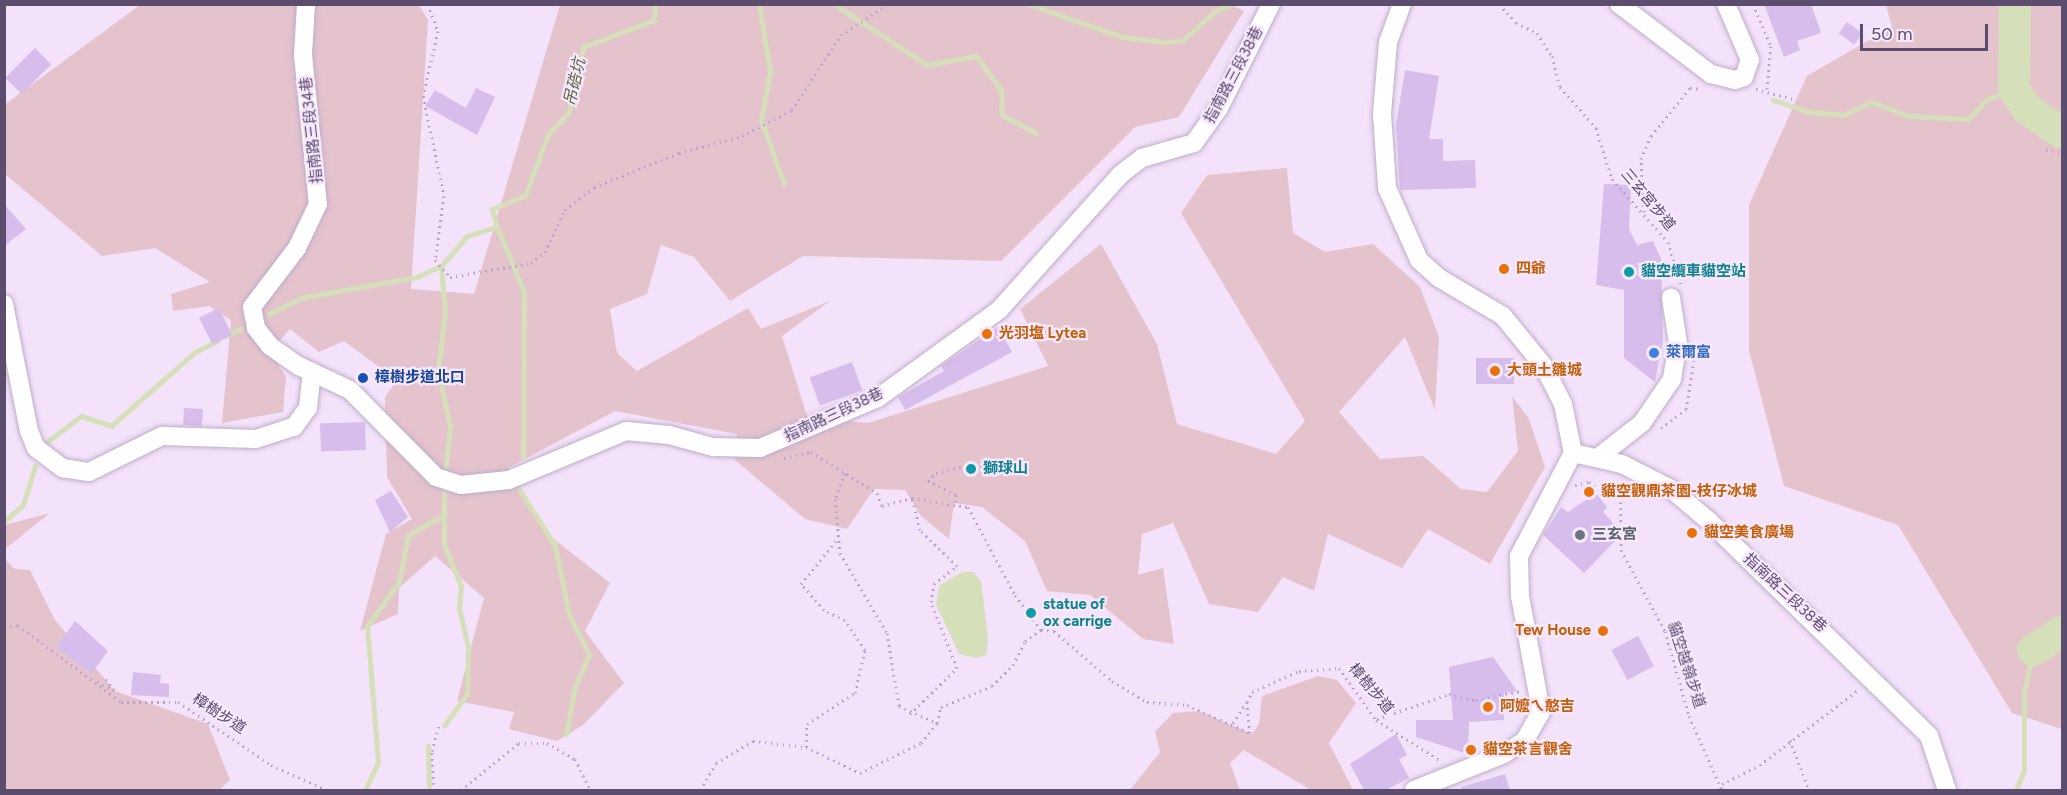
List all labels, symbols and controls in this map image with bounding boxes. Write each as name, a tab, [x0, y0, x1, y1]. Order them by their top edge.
scale bar	[1863, 12, 1990, 50]
street label: 指南路三段38巷	[1201, 23, 1267, 127]
text: 50 m	[1871, 23, 1913, 45]
water label: 吊硞坑	[560, 56, 590, 108]
street label: 指南路三段34巷	[297, 76, 327, 184]
street label: 三玄宮步道	[1617, 165, 1679, 235]
place label: 四爺	[1516, 260, 1546, 278]
marker: 四爺	[1497, 262, 1511, 276]
place label: 貓空纜車貓空站	[1641, 263, 1746, 281]
marker: 貓空纜車貓空站	[1622, 265, 1636, 279]
place label: 光羽塩 Lytea	[999, 325, 1086, 343]
marker: 光羽塩 Lytea	[980, 327, 994, 341]
place label: 萊爾富	[1666, 344, 1711, 362]
marker: 萊爾富	[1647, 346, 1661, 360]
place label: 大頭土雛城	[1507, 362, 1582, 380]
marker: 大頭土雛城	[1488, 364, 1502, 378]
place label: 樟樹步道北口	[375, 369, 465, 387]
marker: 樟樹步道北口	[356, 371, 370, 385]
street label: 指南路三段38巷	[782, 384, 886, 446]
place label: 獅球山	[983, 460, 1028, 478]
marker: 獅球山	[964, 462, 978, 476]
place label: 貓空觀鼎茶園-枝仔冰城	[1601, 483, 1757, 501]
marker: 貓空觀鼎茶園-枝仔冰城	[1582, 485, 1596, 499]
place label: 貓空美食廣場	[1704, 524, 1794, 542]
place label: 三玄宮	[1592, 526, 1637, 544]
marker: 貓空美食廣場	[1685, 526, 1699, 540]
marker: 三玄宮	[1573, 528, 1587, 542]
street label: 指南路三段38巷	[1740, 550, 1830, 636]
place label: statue of ox carrige	[1043, 595, 1112, 630]
marker: statue of ox carrige	[1024, 606, 1038, 620]
street label: 貓空越嶺步道	[1664, 619, 1708, 711]
place label: Tew House	[1515, 622, 1591, 640]
marker: Tew House	[1596, 624, 1610, 638]
street label: 樟樹步道	[1345, 660, 1397, 718]
street label: 樟樹步道	[189, 690, 249, 738]
place label: 阿嬤ㄟ憨吉	[1500, 698, 1575, 716]
marker: 阿嬤ㄟ憨吉	[1481, 700, 1495, 714]
place label: 貓空茶言觀舍	[1483, 741, 1573, 759]
marker: 貓空茶言觀舍	[1464, 743, 1478, 757]

